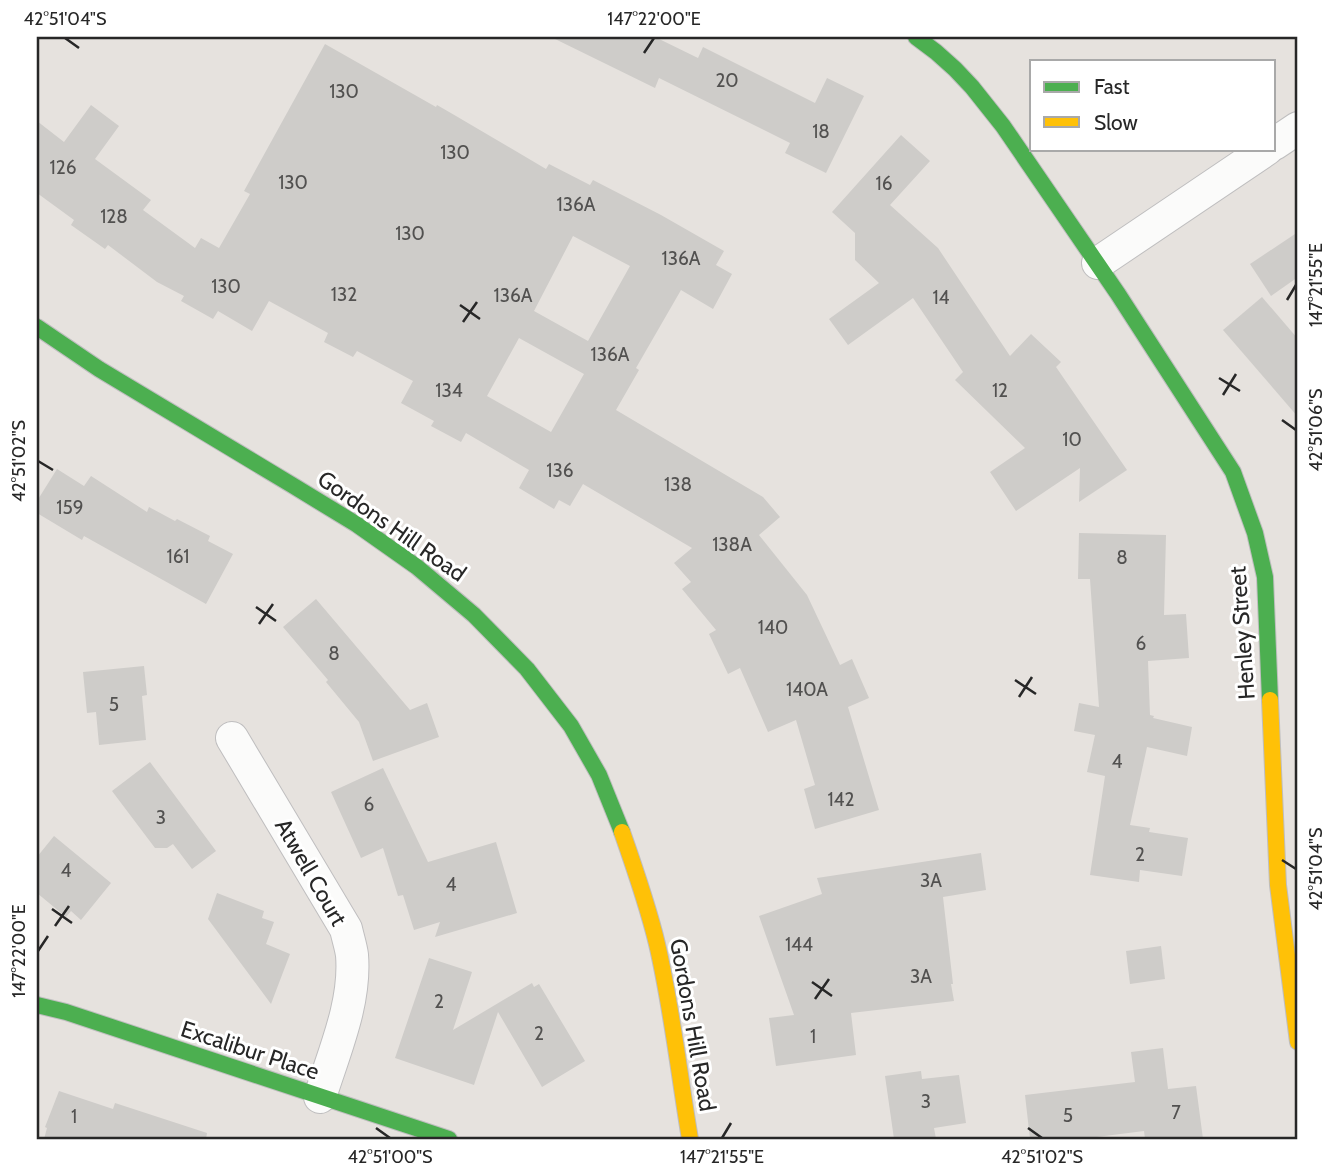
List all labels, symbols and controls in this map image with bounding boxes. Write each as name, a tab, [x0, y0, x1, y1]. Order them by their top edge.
text: 42°51'04"S	[24, 8, 106, 30]
text: 147°22'00"E	[607, 8, 701, 30]
legend	[1030, 60, 1276, 150]
house number: 20	[715, 69, 739, 92]
text: Fast	[1094, 74, 1130, 99]
house number: 130	[329, 80, 359, 103]
text: Slow	[1094, 110, 1138, 135]
house number: 18	[812, 120, 830, 143]
house number: 130	[440, 141, 470, 164]
house number: 126	[50, 156, 76, 179]
house number: 130	[278, 171, 308, 194]
house number: 16	[876, 172, 893, 195]
house number: 136A	[557, 193, 596, 216]
house number: 128	[100, 205, 128, 228]
house number: 130	[395, 222, 425, 245]
text: 147°21'55"E	[1305, 243, 1327, 327]
house number: 136A	[662, 247, 701, 270]
house number: 130	[211, 275, 241, 298]
house number: 132	[331, 283, 357, 306]
house number: 136A	[494, 284, 533, 307]
house number: 14	[932, 286, 950, 309]
house number: 136A	[591, 343, 630, 366]
house number: 134	[435, 379, 463, 402]
house number: 12	[992, 379, 1008, 402]
text: 42°51'06"S	[1305, 389, 1327, 471]
text: 42°51'02"S	[8, 420, 30, 502]
house number: 10	[1062, 428, 1082, 451]
house number: 136	[546, 459, 574, 482]
street label: Gordons Hill Road	[312, 464, 472, 588]
house number: 138	[664, 473, 692, 496]
house number: 159	[56, 496, 84, 519]
house number: 138A	[712, 533, 752, 556]
house number: 161	[166, 545, 190, 568]
house number: 8	[1116, 546, 1128, 569]
street label: Henley Street	[1223, 565, 1261, 701]
house number: 140	[758, 616, 788, 639]
house number: 6	[1136, 632, 1146, 655]
house number: 8	[328, 642, 340, 665]
house number: 140A	[786, 678, 828, 701]
house number: 5	[109, 693, 119, 716]
house number: 4	[1112, 750, 1123, 773]
house number: 142	[827, 788, 855, 811]
house number: 6	[364, 793, 374, 816]
house number: 3	[156, 806, 166, 829]
street label: Atwell Court	[269, 813, 353, 931]
text: 42°51'04"S	[1305, 828, 1327, 910]
house number: 2	[1135, 843, 1145, 866]
house number: 4	[61, 859, 72, 882]
house number: 3A	[920, 869, 942, 892]
house number: 4	[446, 873, 457, 896]
text: 147°22'00"E	[8, 904, 30, 998]
house number: 144	[785, 933, 813, 956]
street label: Gordons Hill Road	[664, 937, 722, 1113]
house number: 3A	[910, 965, 932, 988]
house number: 2	[434, 990, 444, 1013]
street label: Excalibur Place	[177, 1014, 323, 1086]
house number: 2	[534, 1022, 544, 1045]
house number: 1	[810, 1025, 816, 1048]
house number: 3	[921, 1090, 931, 1113]
house number: 7	[1171, 1101, 1181, 1124]
house number: 5	[1063, 1104, 1073, 1127]
house number: 1	[71, 1105, 77, 1128]
text: 42°51'00"S	[347, 1146, 433, 1168]
text: 147°21'55"E	[680, 1146, 764, 1168]
text: 42°51'02"S	[1001, 1146, 1083, 1168]

